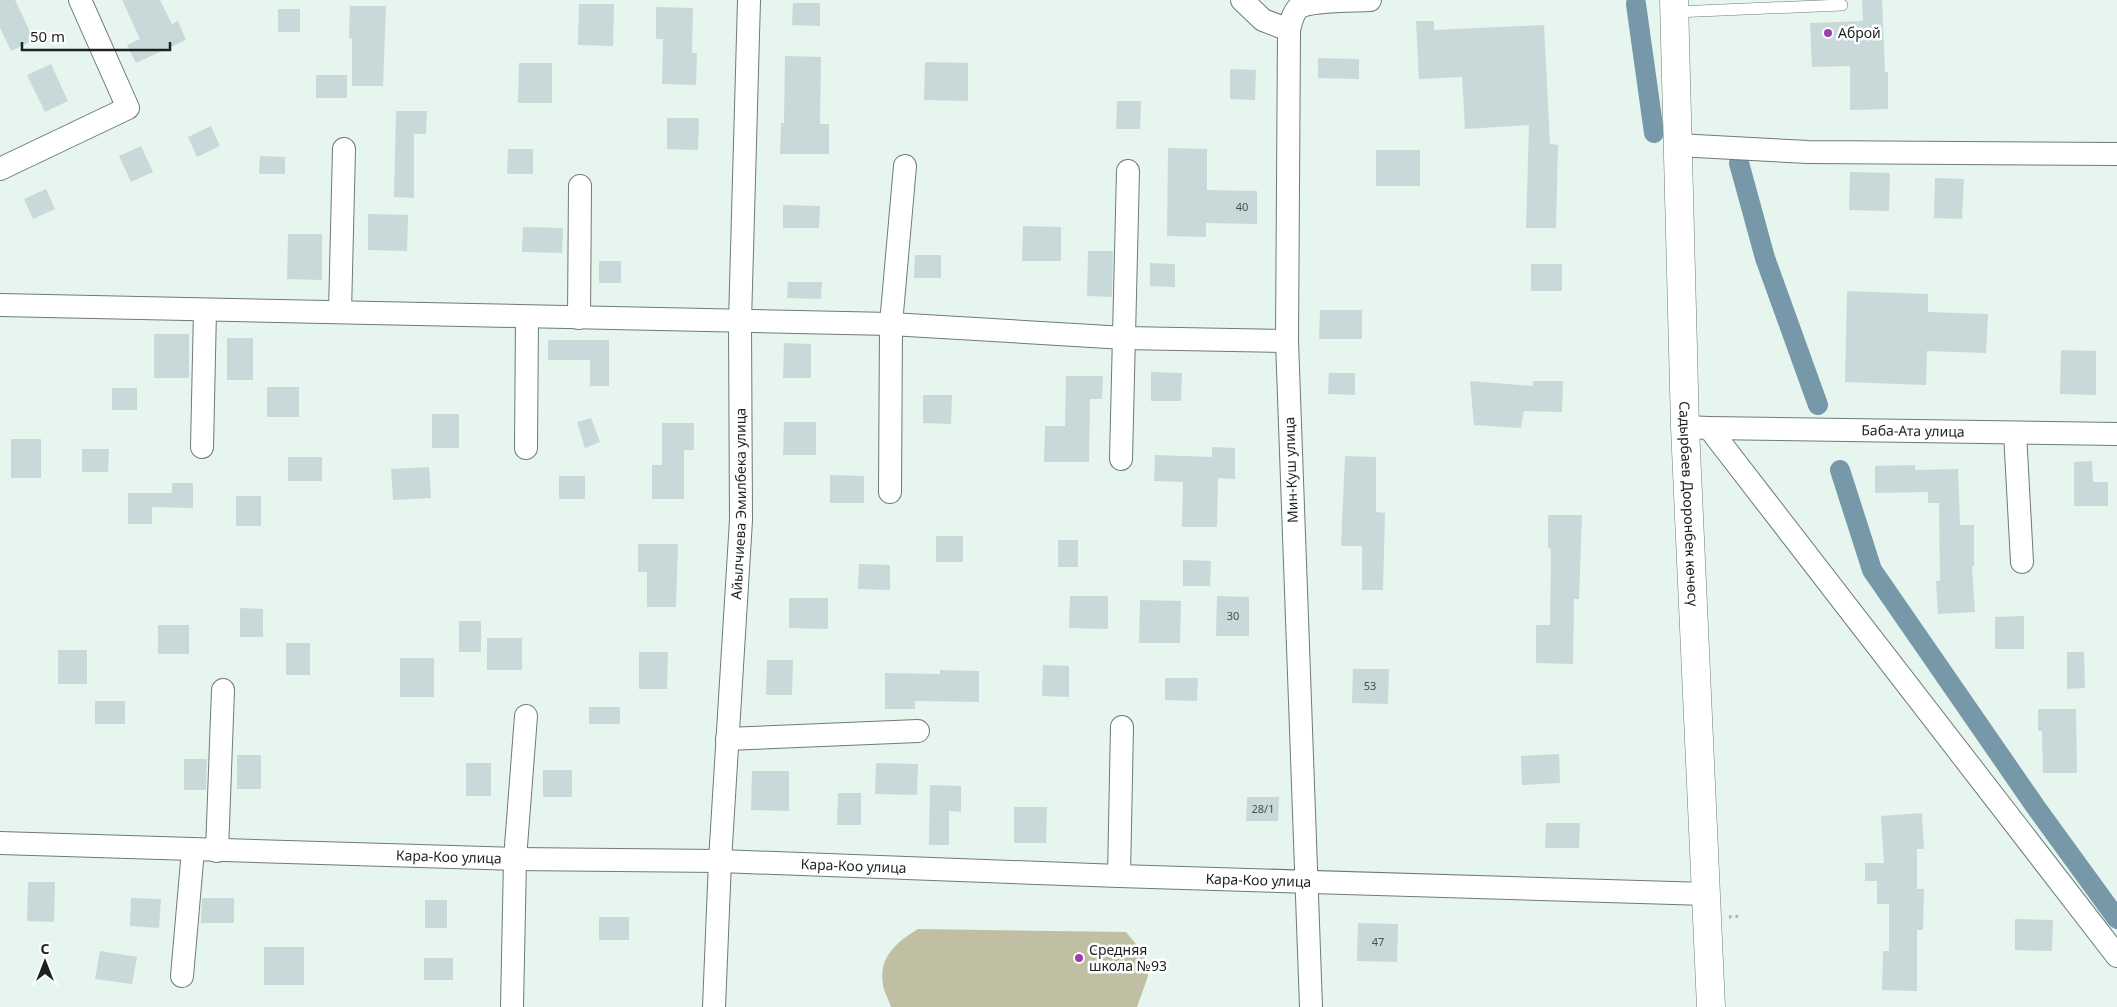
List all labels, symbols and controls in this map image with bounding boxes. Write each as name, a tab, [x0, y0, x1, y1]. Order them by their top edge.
scale bar	[22, 20, 170, 52]
place label: Аброй	[1838, 23, 1881, 42]
text: 50 m	[30, 26, 65, 46]
marker: Аброй	[1822, 27, 1834, 39]
house number: 40	[1236, 199, 1248, 214]
street label: Садырбаев Дооронбек көчөсү	[1675, 401, 1703, 608]
street label: Айылчиева Эмилбека улица	[726, 408, 750, 600]
street label: Мин-Куш улица	[1279, 417, 1302, 523]
street label: Баба-Ата улица	[1861, 420, 1965, 441]
house number: 30	[1227, 608, 1239, 623]
house number: 53	[1364, 678, 1376, 693]
house number: 28/1	[1252, 801, 1274, 816]
street label: Кара-Коо улица	[396, 845, 502, 868]
street label: Кара-Коо улица	[800, 854, 907, 877]
street label: Кара-Коо улица	[1205, 869, 1312, 891]
house number: 47	[1372, 934, 1384, 949]
north arrow	[20, 937, 70, 987]
text: С	[40, 939, 50, 958]
place label: Средняя школа №93	[1089, 940, 1167, 975]
marker: Средняя школа №93	[1073, 952, 1085, 964]

